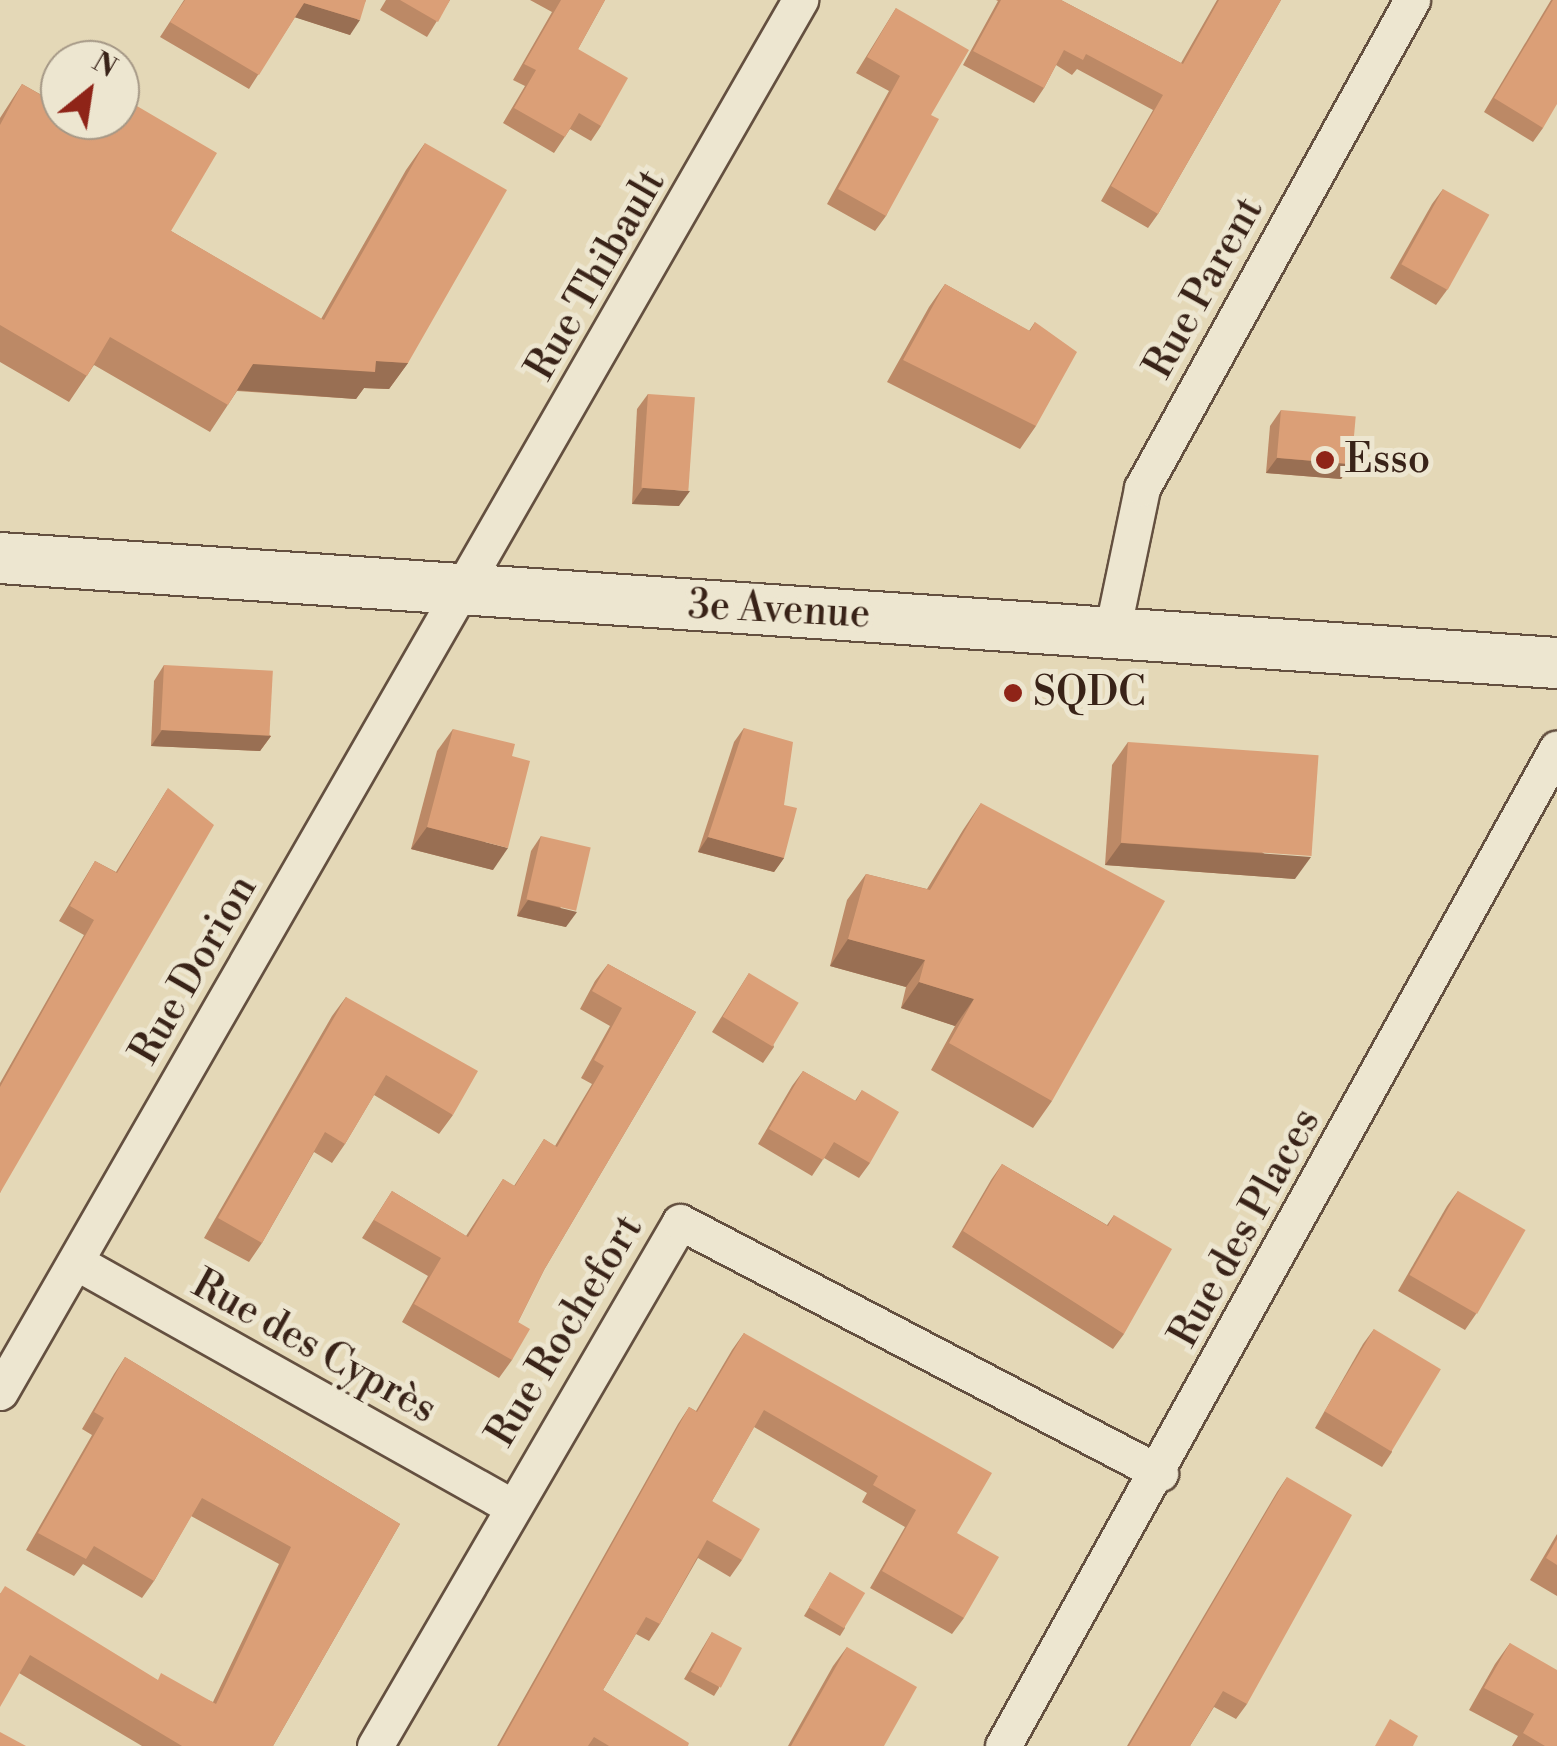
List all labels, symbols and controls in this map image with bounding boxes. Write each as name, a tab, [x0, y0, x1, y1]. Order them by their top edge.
north arrow	[40, 40, 140, 140]
text: N	[86, 45, 123, 86]
street label: Rue Thibault	[516, 161, 676, 389]
street label: Rue Parent	[1135, 189, 1273, 387]
place label: Esso	[1345, 436, 1430, 484]
marker: Esso	[1314, 449, 1336, 471]
street label: 3e Avenue	[687, 581, 871, 639]
place label: SQDC	[1033, 669, 1146, 717]
marker: SQDC	[1002, 682, 1024, 704]
street label: Rue Dorion	[121, 867, 267, 1073]
street label: Rue des Places	[1160, 1101, 1330, 1355]
street label: Rue Rochefort	[477, 1207, 653, 1455]
street label: Rue des Cyprès	[184, 1260, 444, 1434]

